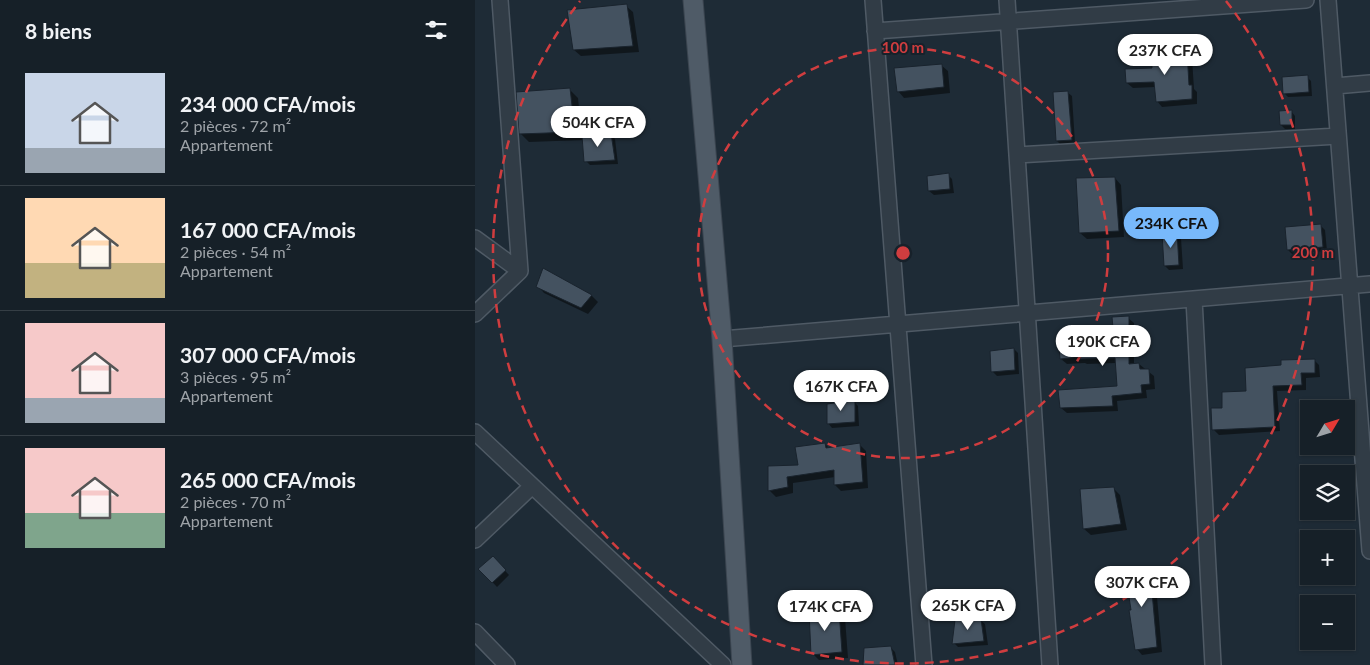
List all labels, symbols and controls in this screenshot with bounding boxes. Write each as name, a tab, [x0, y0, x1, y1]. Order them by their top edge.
icon: filters	[422, 16, 450, 44]
text: 8 biens	[25, 18, 92, 43]
pin: 237K CFA	[1113, 34, 1217, 76]
text: 100 m	[882, 38, 924, 56]
text: 237K CFA	[1129, 40, 1201, 59]
text: 234 000 CFA/mois	[180, 91, 356, 116]
icon: home	[65, 93, 125, 153]
pin: 504K CFA	[546, 106, 650, 148]
text: 504K CFA	[562, 112, 634, 131]
text: 2 pièces · 72 m²	[180, 116, 291, 135]
text: Appartement	[180, 135, 273, 154]
pin: 234K CFA	[1119, 206, 1223, 249]
text: 234K CFA	[1135, 213, 1207, 232]
text: 167 000 CFA/mois	[180, 217, 356, 242]
icon: home	[65, 218, 125, 278]
text: 2 pièces · 54 m²	[180, 242, 291, 261]
text: 200 m	[1292, 243, 1334, 261]
centre of rings	[894, 244, 912, 262]
text: Appartement	[180, 261, 273, 280]
pin: 190K CFA	[1051, 324, 1155, 367]
text: 190K CFA	[1067, 331, 1139, 350]
text: 307 000 CFA/mois	[180, 342, 356, 367]
icon: home	[65, 343, 125, 403]
text: 3 pièces · 95 m²	[180, 367, 291, 386]
pin: 167K CFA	[789, 370, 893, 412]
text: 167K CFA	[805, 376, 877, 395]
text: Appartement	[180, 386, 273, 405]
north arrow	[1300, 400, 1355, 455]
map controls	[1300, 400, 1355, 650]
button: layers	[1300, 465, 1355, 520]
text: 265 000 CFA/mois	[180, 467, 356, 492]
icon: home	[65, 468, 125, 528]
text: 2 pièces · 70 m²	[180, 492, 291, 511]
text: Appartement	[180, 511, 273, 530]
button: +	[1300, 530, 1355, 585]
pin: 307K CFA	[1090, 566, 1194, 608]
text: 307K CFA	[1106, 572, 1178, 591]
pin: 265K CFA	[916, 588, 1020, 631]
pin: 174K CFA	[773, 590, 877, 632]
text: 265K CFA	[932, 595, 1004, 614]
button: −	[1300, 595, 1355, 650]
text: 174K CFA	[789, 596, 861, 615]

